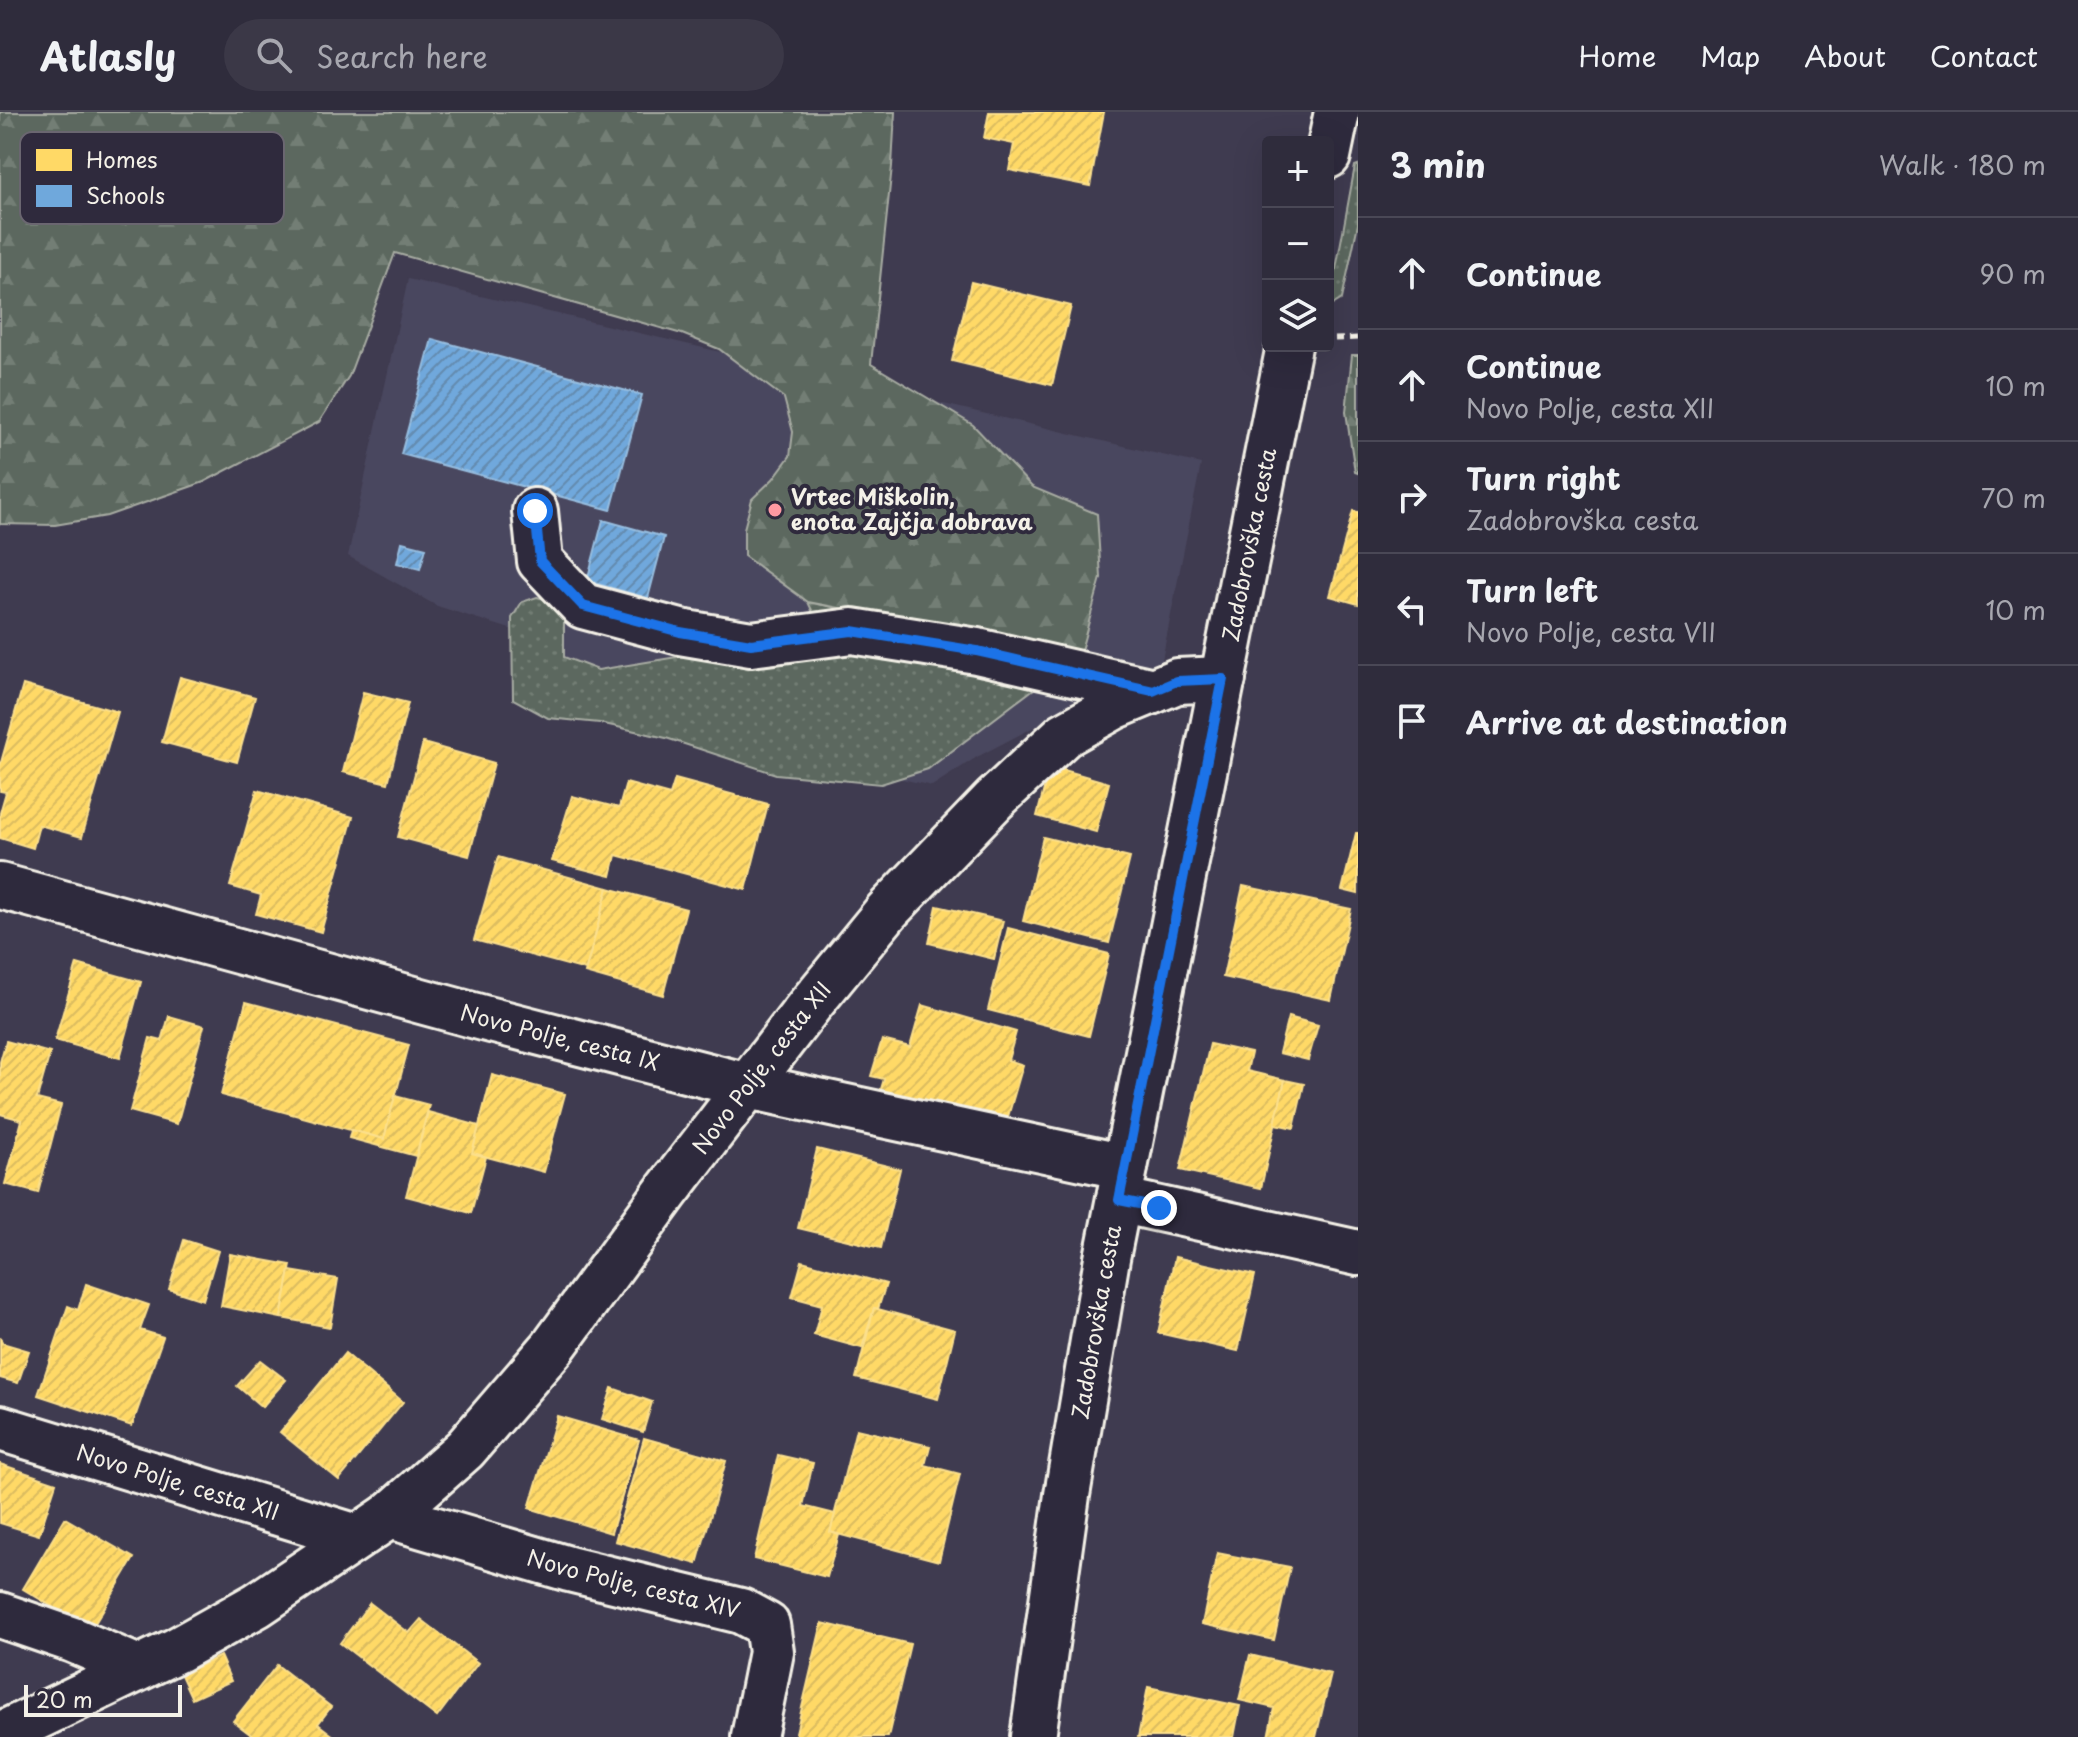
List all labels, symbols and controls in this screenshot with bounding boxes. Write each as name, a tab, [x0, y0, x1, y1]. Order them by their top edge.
search box	[224, 19, 784, 91]
text: Atlasly	[40, 27, 176, 84]
icon: search	[252, 33, 296, 77]
text: Search here	[316, 33, 488, 78]
text: Home	[1578, 34, 1656, 77]
text: Map	[1700, 34, 1760, 77]
text: About	[1804, 34, 1886, 77]
text: Contact	[1930, 34, 2038, 77]
legend	[20, 132, 284, 224]
map controls	[1262, 136, 1334, 352]
button: +	[1262, 136, 1334, 208]
text: 3 min	[1390, 138, 1486, 190]
text: Homes	[86, 142, 157, 175]
text: Walk · 180 m	[1879, 145, 2046, 184]
text: Schools	[86, 178, 165, 211]
button: −	[1262, 208, 1334, 280]
icon: ahead	[1390, 251, 1434, 295]
text: Continue	[1466, 251, 1601, 296]
text: 90 m	[1979, 254, 2046, 293]
button: layers	[1262, 280, 1334, 352]
text: Continue	[1466, 343, 1601, 388]
icon: ahead	[1390, 363, 1434, 407]
text: 10 m	[1985, 366, 2046, 405]
text: Novo Polje, cesta XII	[1466, 388, 1715, 427]
street label: Zadobrovška cesta	[1212, 445, 1283, 644]
text: Turn right	[1466, 455, 1621, 500]
icon: right	[1390, 475, 1434, 519]
text: 70 m	[1981, 478, 2046, 517]
place label: Vrtec Miškolin, enota Zajčja dobrava	[791, 479, 1033, 537]
route start	[517, 493, 553, 529]
text: Zadobrovška cesta	[1466, 500, 1698, 539]
marker: Vrtec Miškolin, enota Zajčja dobrava	[766, 501, 784, 519]
text: Turn left	[1466, 567, 1598, 612]
icon: left	[1390, 587, 1434, 631]
text: 10 m	[1985, 590, 2046, 629]
text: Novo Polje, cesta VII	[1466, 612, 1716, 651]
icon: arrive	[1390, 699, 1434, 743]
text: Arrive at destination	[1466, 699, 1788, 744]
street label: Novo Polje, cesta XII	[683, 973, 838, 1160]
street label: Novo Polje, cesta IX	[457, 995, 663, 1078]
route end	[1141, 1190, 1177, 1226]
street label: Zadobrovška cesta	[1062, 1221, 1128, 1421]
street label: Novo Polje, cesta XII	[73, 1434, 284, 1527]
street label: Novo Polje, cesta XIV	[524, 1540, 744, 1625]
scale bar	[24, 1681, 182, 1717]
text: 20 m	[36, 1682, 93, 1715]

